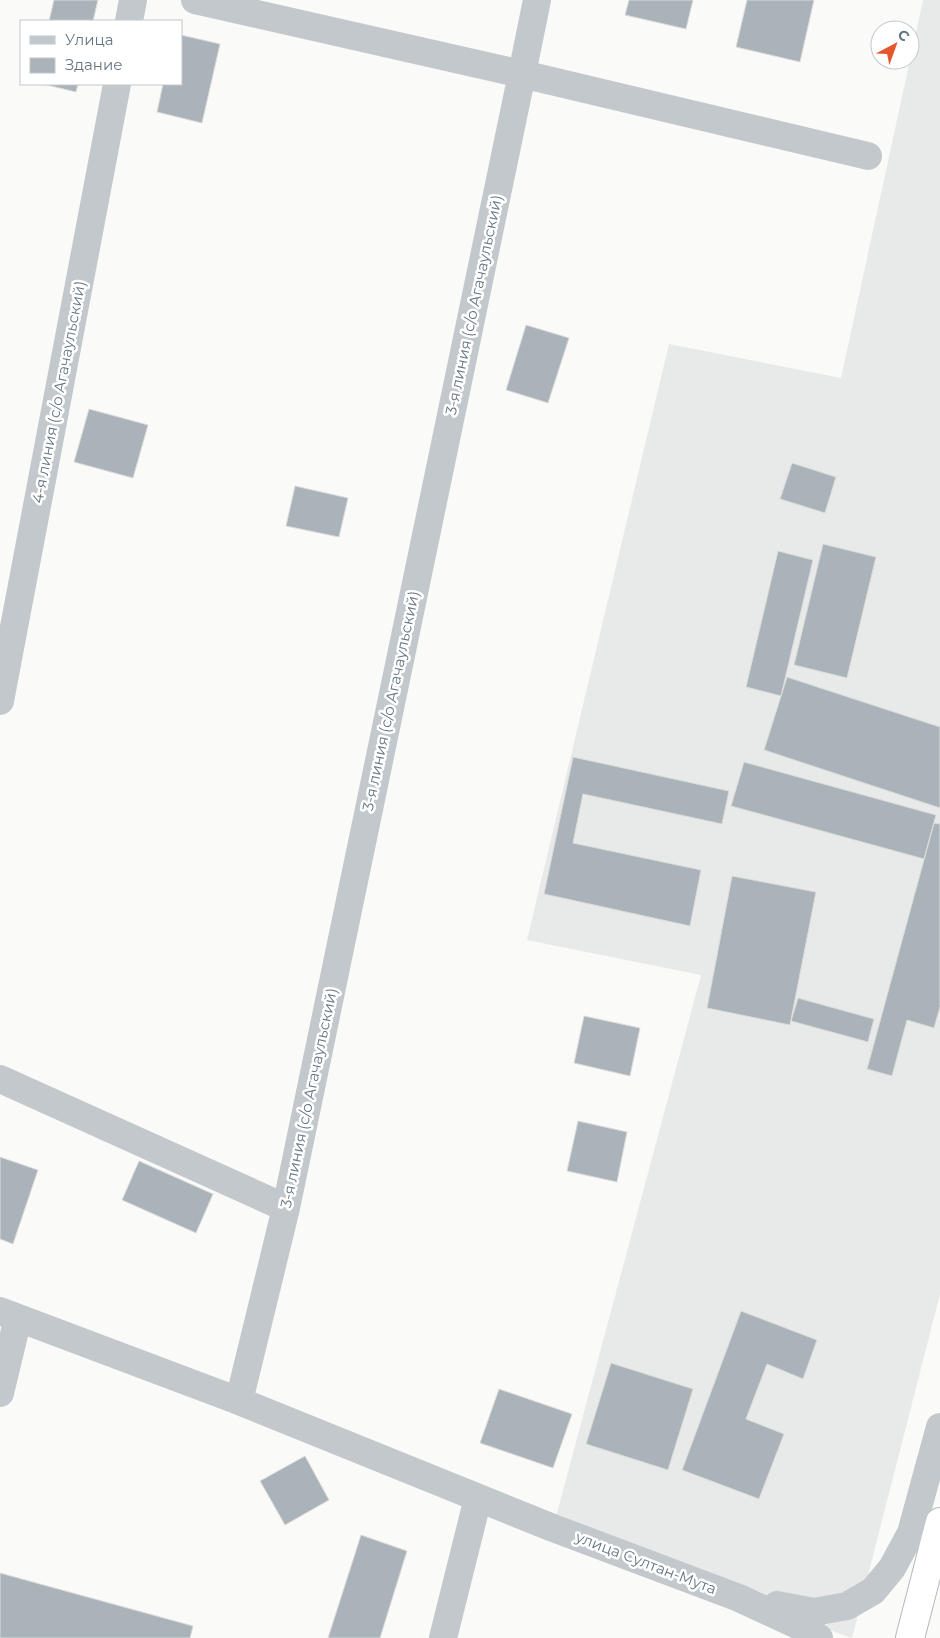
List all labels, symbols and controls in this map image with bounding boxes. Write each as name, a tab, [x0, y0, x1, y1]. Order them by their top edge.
legend	[20, 20, 182, 85]
north arrow	[870, 20, 920, 70]
text: С	[894, 25, 913, 45]
text: Улица	[65, 30, 113, 49]
text: Здание	[65, 55, 123, 74]
street label: 3-я линия (с/о Агачаульский)	[441, 193, 506, 417]
street label: 4-я линия (с/о Агачаульский)	[28, 279, 89, 505]
street label: 3-я линия (с/о Агачаульский)	[358, 589, 423, 813]
street label: 3-я линия (с/о Агачаульский)	[276, 986, 341, 1210]
street label: улица Султан-Мута	[572, 1527, 719, 1598]

